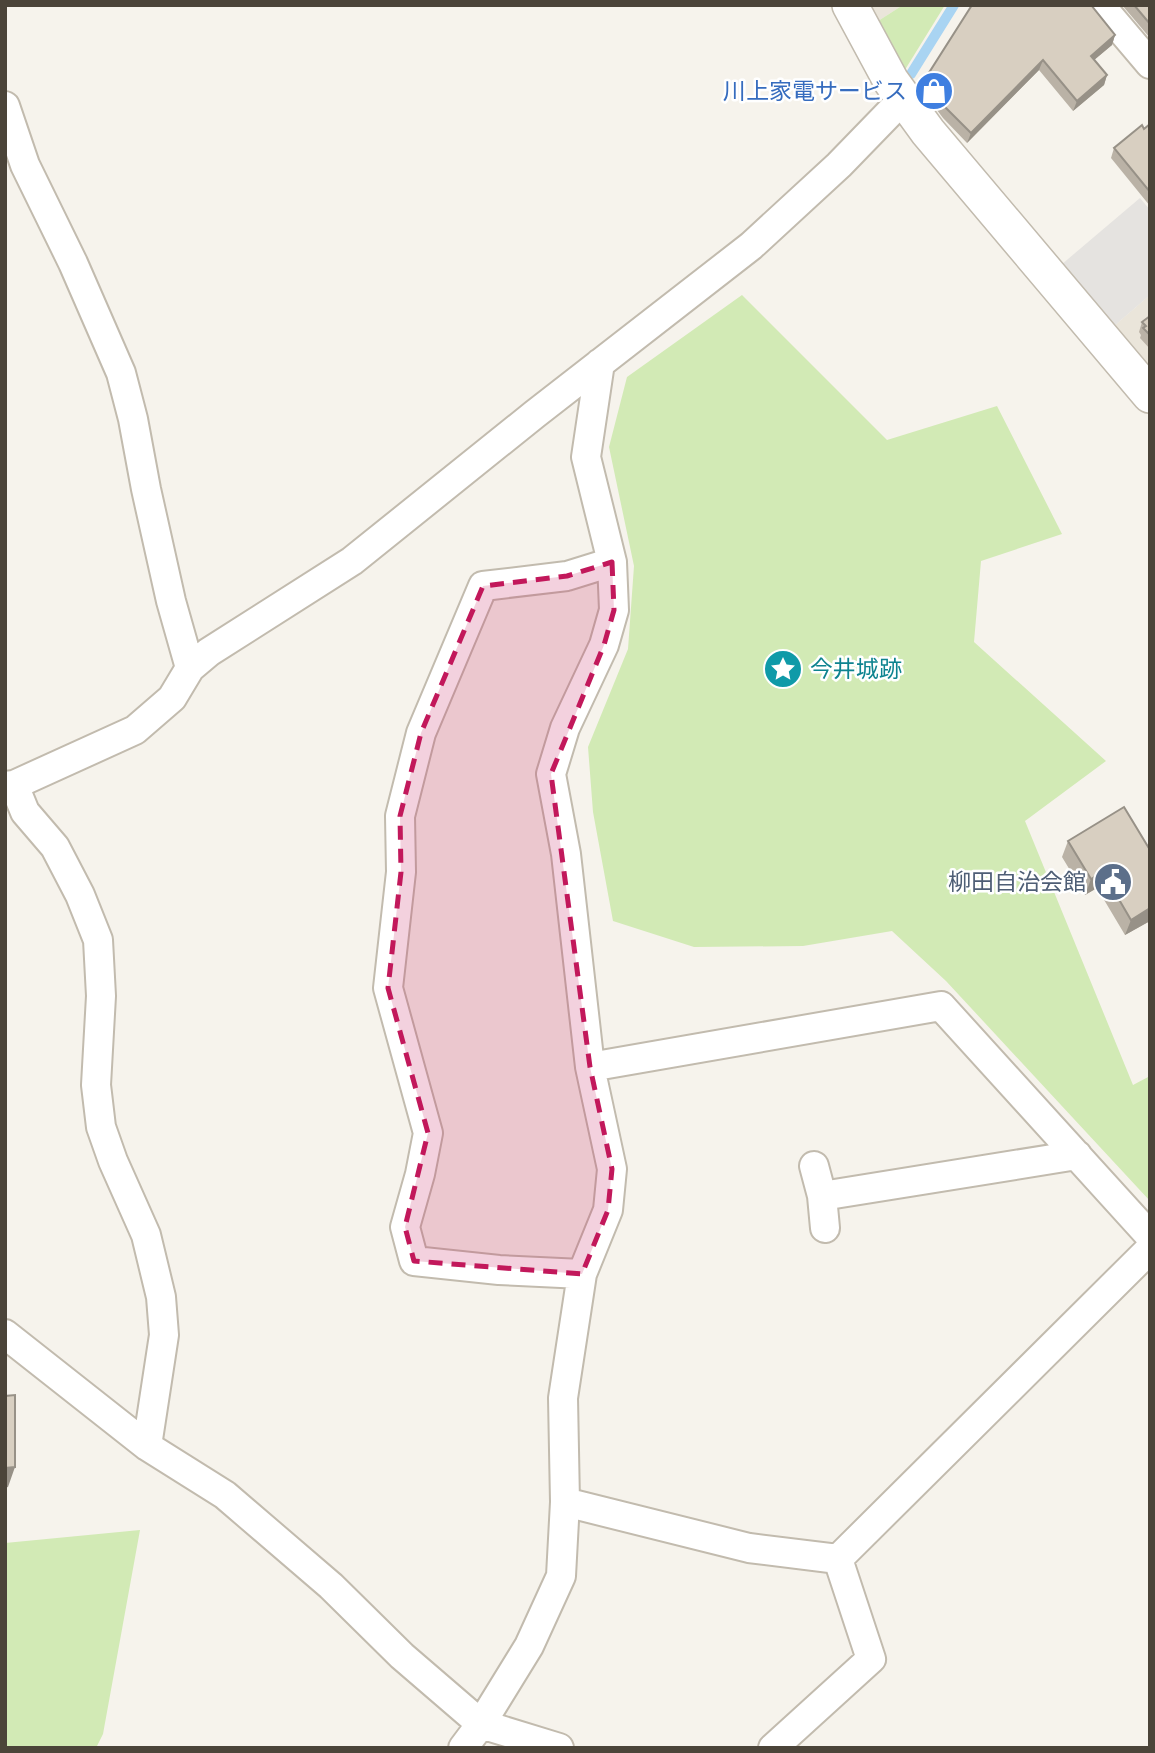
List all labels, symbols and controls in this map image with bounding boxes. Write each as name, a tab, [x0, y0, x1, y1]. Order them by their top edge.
shop icon: 川上家電サービス	[913, 70, 955, 112]
place label: 川上家電サービス	[723, 78, 907, 104]
place icon: 今井城跡	[762, 648, 804, 690]
place label: 今井城跡	[810, 656, 902, 682]
public building icon: 柳田自治会館	[1092, 861, 1134, 903]
place label: 柳田自治会館	[948, 869, 1086, 895]

